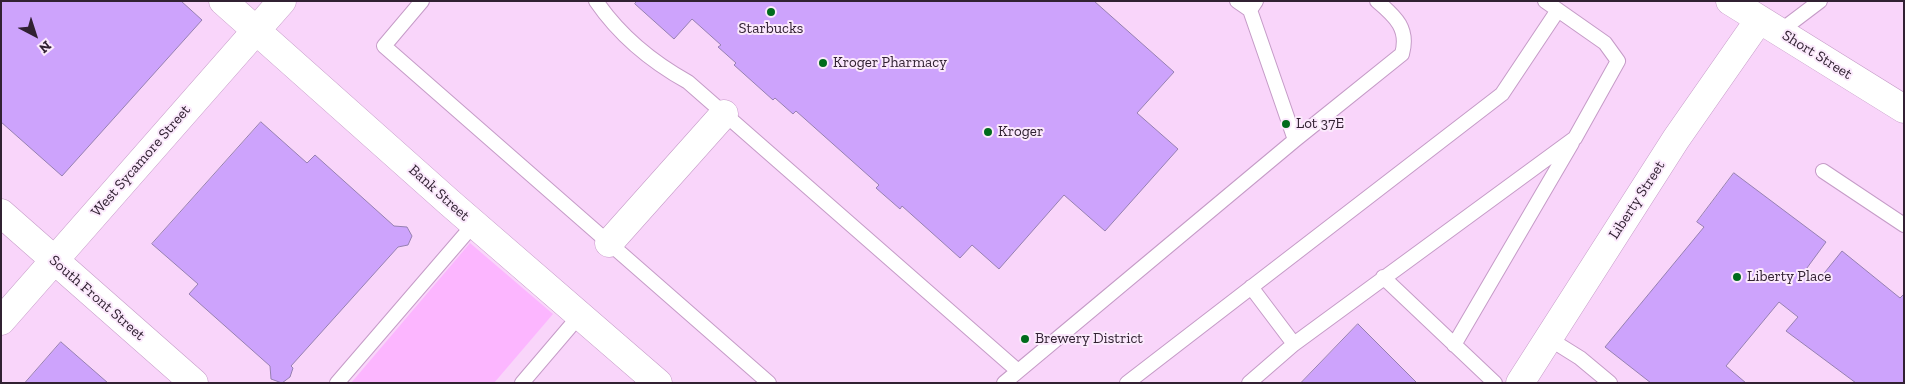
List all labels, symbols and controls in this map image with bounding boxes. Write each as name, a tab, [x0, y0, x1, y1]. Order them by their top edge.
marker: Starbucks	[765, 6, 777, 18]
north arrow	[10, 10, 60, 60]
place label: Starbucks	[739, 20, 803, 38]
street label: Short Street	[1779, 26, 1855, 84]
text: N	[35, 37, 55, 57]
place label: Kroger Pharmacy	[833, 54, 947, 72]
marker: Kroger Pharmacy	[817, 57, 829, 69]
street label: West Sycamore Street	[88, 101, 194, 221]
place label: Lot 37E	[1296, 115, 1344, 133]
marker: Lot 37E	[1280, 118, 1292, 130]
place label: Kroger	[998, 123, 1043, 141]
marker: Kroger	[982, 126, 994, 138]
street label: Liberty Street	[1605, 157, 1669, 243]
street label: Bank Street	[405, 161, 473, 225]
street label: South Front Street	[45, 252, 149, 344]
place label: Liberty Place	[1747, 268, 1831, 286]
marker: Liberty Place	[1731, 271, 1743, 283]
place label: Brewery District	[1035, 330, 1143, 348]
marker: Brewery District	[1019, 333, 1031, 345]

